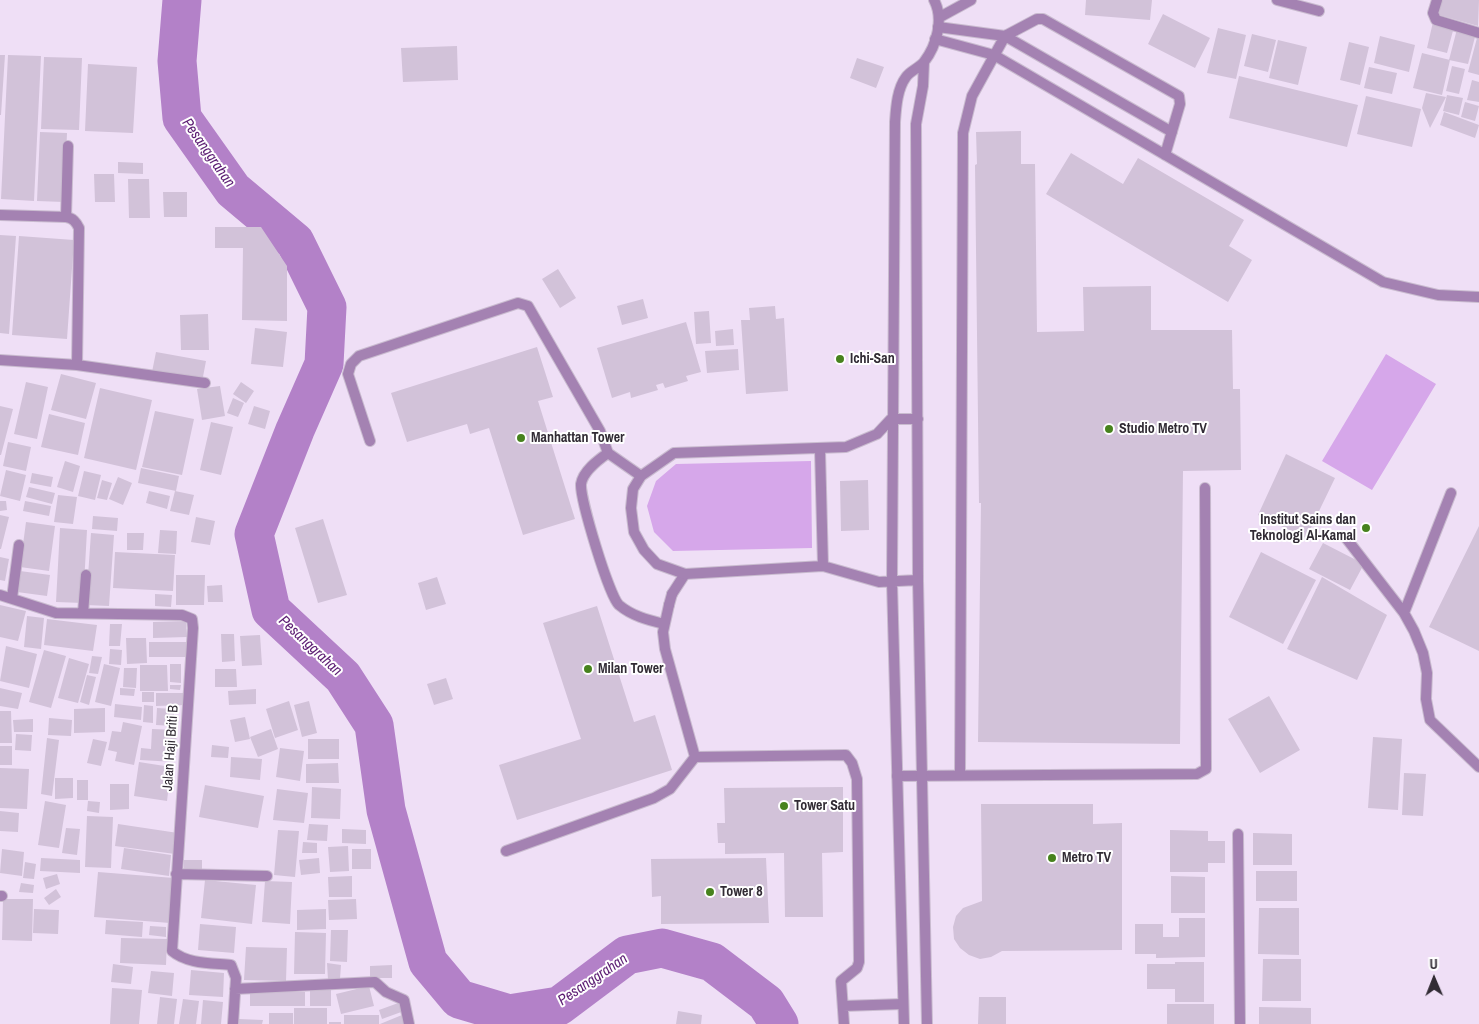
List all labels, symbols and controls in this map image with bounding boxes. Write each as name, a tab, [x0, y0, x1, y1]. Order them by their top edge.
water label: Pesanggrahan	[178, 115, 238, 191]
place label: Ichi-San	[850, 351, 895, 367]
marker: Ichi-San	[834, 353, 846, 365]
place label: Studio Metro TV	[1119, 421, 1207, 437]
marker: Studio Metro TV	[1103, 423, 1115, 435]
place label: Manhattan Tower	[531, 430, 625, 446]
marker: Manhattan Tower	[515, 432, 527, 444]
place label: Institut Sains dan Teknologi Al-Kamal	[1250, 512, 1356, 544]
marker: Institut Sains dan Teknologi Al-Kamal	[1360, 522, 1372, 534]
water label: Pesanggrahan	[275, 612, 345, 680]
place label: Milan Tower	[598, 661, 664, 677]
marker: Milan Tower	[582, 663, 594, 675]
street label: Jalan Haji Briti B	[160, 704, 182, 792]
place label: Tower Satu	[794, 798, 855, 814]
marker: Tower Satu	[778, 800, 790, 812]
place label: Metro TV	[1062, 850, 1111, 866]
marker: Metro TV	[1046, 852, 1058, 864]
place label: Tower 8	[720, 884, 763, 900]
marker: Tower 8	[704, 886, 716, 898]
water label: Pesanggrahan	[555, 950, 631, 1010]
north arrow	[1409, 954, 1459, 1004]
text: U	[1429, 955, 1438, 973]

